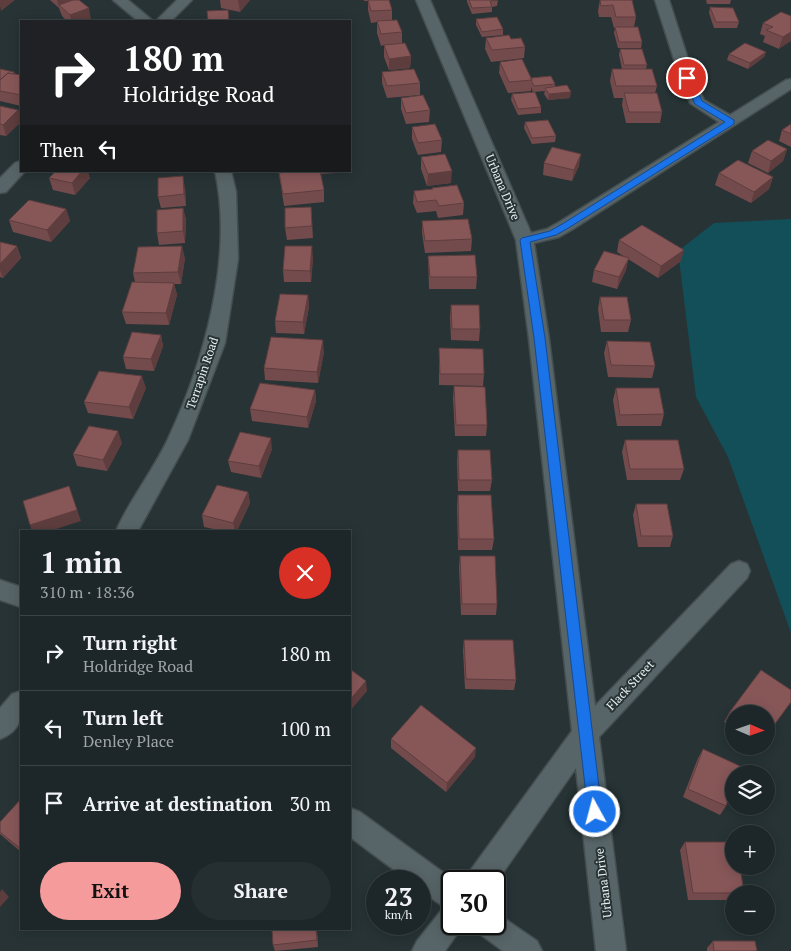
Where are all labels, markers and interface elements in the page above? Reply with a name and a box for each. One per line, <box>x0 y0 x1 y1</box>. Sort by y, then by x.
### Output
text: 180 m <box>123 35 224 81</box>
icon: right <box>40 40 105 105</box>
pin <box>666 57 708 99</box>
icon: arrive <box>673 64 701 92</box>
text: Holdridge Road <box>123 79 274 108</box>
icon: left <box>94 135 122 163</box>
text: Then <box>40 137 84 162</box>
street label: Urbana Drive <box>482 152 524 222</box>
street label: Terrapin Road <box>183 335 221 411</box>
text: 1 min <box>40 542 122 582</box>
button: close <box>279 547 331 599</box>
text: 310 m · 18:36 <box>40 581 134 603</box>
text: Turn right <box>83 630 177 655</box>
icon: right <box>40 639 68 667</box>
text: 180 m <box>280 641 331 666</box>
text: Holdridge Road <box>83 655 193 677</box>
street label: Flack Street <box>603 656 657 713</box>
text: Turn left <box>83 705 164 730</box>
north arrow <box>725 705 775 755</box>
map controls <box>725 705 775 935</box>
icon: left <box>40 714 68 742</box>
text: 100 m <box>280 716 331 741</box>
text: Denley Place <box>83 730 174 752</box>
button: layers <box>725 765 775 815</box>
position arrow <box>568 785 620 837</box>
icon: arrive <box>40 789 68 817</box>
text: Arrive at destination <box>83 791 272 816</box>
text: 30 m <box>290 791 331 816</box>
button: + <box>725 825 775 875</box>
street label: Urbana Drive <box>591 847 615 919</box>
button: Exit <box>40 862 181 920</box>
button: Share <box>191 862 331 920</box>
speed limit sign: 30 <box>441 870 506 935</box>
text: 23 <box>384 880 413 913</box>
button: − <box>725 885 775 935</box>
text: km/h <box>385 907 412 922</box>

